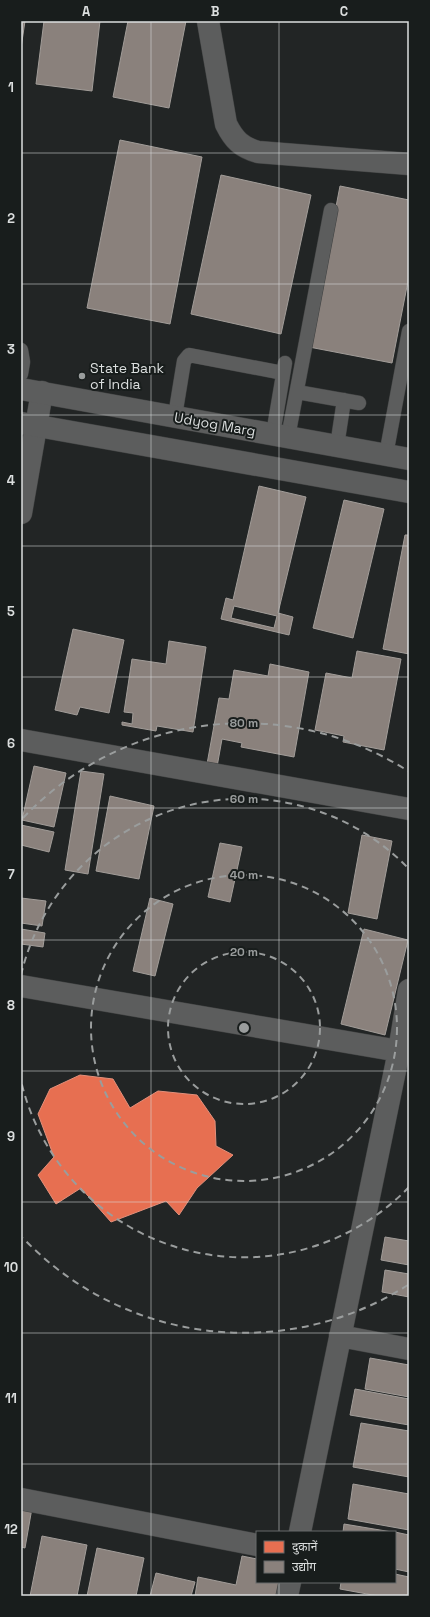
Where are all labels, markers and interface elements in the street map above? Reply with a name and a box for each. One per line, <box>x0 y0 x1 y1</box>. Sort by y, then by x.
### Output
text: A <box>82 3 91 20</box>
text: B <box>211 3 220 20</box>
text: C <box>340 3 348 20</box>
text: 1 <box>8 79 14 96</box>
text: 2 <box>7 210 15 227</box>
text: 3 <box>7 341 15 358</box>
place label: State Bank of India <box>90 359 165 393</box>
marker: State Bank of India <box>77 371 87 381</box>
street label: Udyog Marg <box>173 408 257 440</box>
text: 4 <box>7 472 15 489</box>
text: 5 <box>7 603 15 620</box>
text: 80 m <box>230 715 258 731</box>
text: 6 <box>7 735 15 752</box>
text: 60 m <box>230 791 258 807</box>
text: 7 <box>7 866 15 883</box>
text: 40 m <box>230 867 258 883</box>
text: 20 m <box>230 944 258 960</box>
text: 8 <box>7 997 15 1014</box>
centre of rings <box>237 1021 251 1035</box>
text: 9 <box>7 1128 15 1145</box>
text: 10 <box>4 1259 18 1276</box>
text: 11 <box>5 1390 17 1407</box>
text: 12 <box>4 1521 18 1538</box>
legend <box>256 1531 396 1583</box>
text: दुकानें <box>292 1539 318 1555</box>
text: उद्योग <box>292 1559 316 1575</box>

